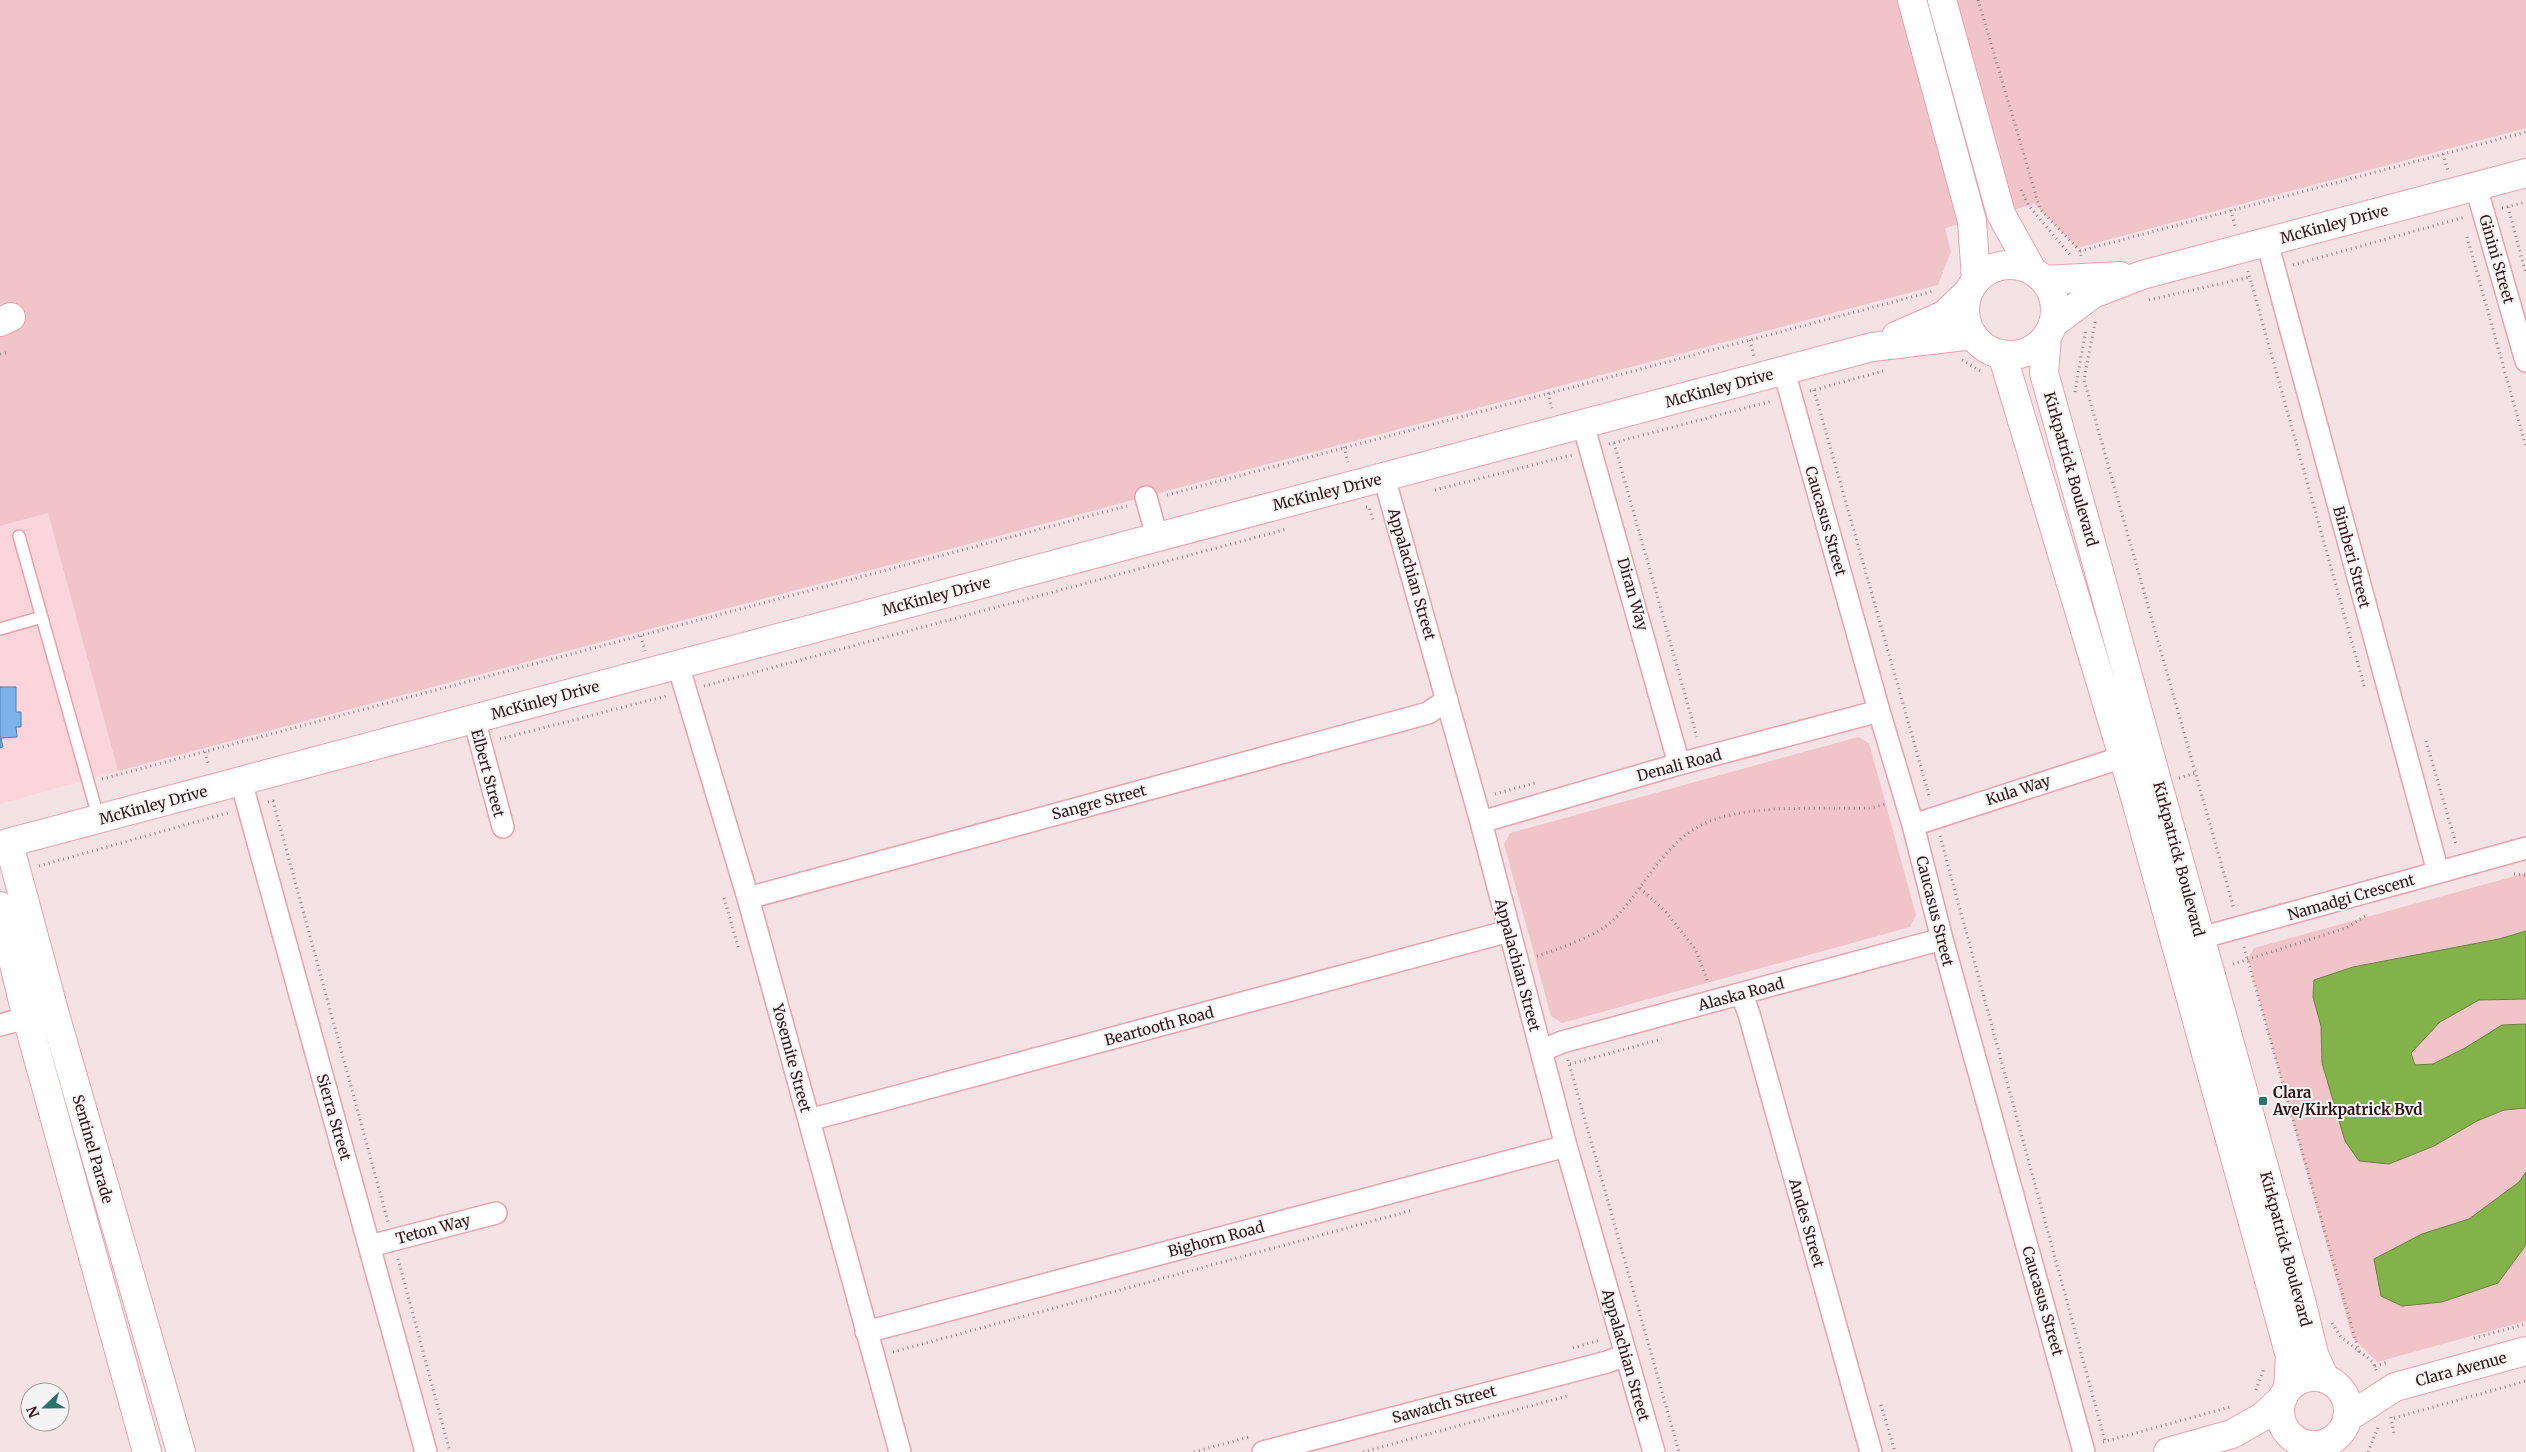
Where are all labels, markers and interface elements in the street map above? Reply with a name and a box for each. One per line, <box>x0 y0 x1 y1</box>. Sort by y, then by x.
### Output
street label: McKinley Drive <box>2278 200 2390 248</box>
street label: Ginini Street <box>2475 212 2519 306</box>
street label: McKinley Drive <box>1663 364 1775 412</box>
street label: Kirkpatrick Boulevard <box>2040 390 2102 548</box>
street label: Caucasus Street <box>1801 464 1851 578</box>
street label: McKinley Drive <box>1271 469 1383 515</box>
street label: Bimberi Street <box>2329 504 2375 610</box>
street label: Appalachian Street <box>1384 505 1440 642</box>
street label: Diran Way <box>1614 555 1653 633</box>
street label: McKinley Drive <box>880 572 992 620</box>
street label: McKinley Drive <box>489 676 601 724</box>
street label: Elbert Street <box>467 727 509 819</box>
street label: Denali Road <box>1635 745 1723 785</box>
street label: Kula Way <box>1983 771 2053 809</box>
street label: Kirkpatrick Boulevard <box>2149 779 2209 939</box>
street label: Sangre Street <box>1050 780 1148 824</box>
street label: McKinley Drive <box>97 781 209 829</box>
street label: Caucasus Street <box>1912 854 1958 968</box>
street label: Namadgi Crescent <box>2285 870 2417 924</box>
street label: Appalachian Street <box>1491 896 1545 1033</box>
street label: Alaska Road <box>1695 973 1786 1015</box>
street label: Yosemite Street <box>768 1001 816 1115</box>
street label: Beartooth Road <box>1102 1002 1216 1050</box>
street label: Sierra Street <box>313 1071 355 1163</box>
place label: Clara Ave/Kirkpatrick Bvd <box>2272 1083 2423 1119</box>
street label: Sentinel Parade <box>68 1092 118 1206</box>
marker: Clara Ave/Kirkpatrick Bvd <box>2257 1095 2269 1107</box>
street label: Kirkpatrick Boulevard <box>2256 1169 2316 1329</box>
street label: Andes Street <box>1785 1175 1829 1270</box>
street label: Teton Way <box>394 1210 473 1248</box>
street label: Bighorn Road <box>1166 1217 1266 1261</box>
street label: Caucasus Street <box>2018 1244 2068 1358</box>
street label: Appalachian Street <box>1598 1286 1654 1423</box>
street label: Clara Avenue <box>2413 1348 2509 1390</box>
street label: Sawatch Street <box>1390 1381 1498 1427</box>
north arrow <box>20 1382 70 1432</box>
text: N <box>23 1403 43 1420</box>

